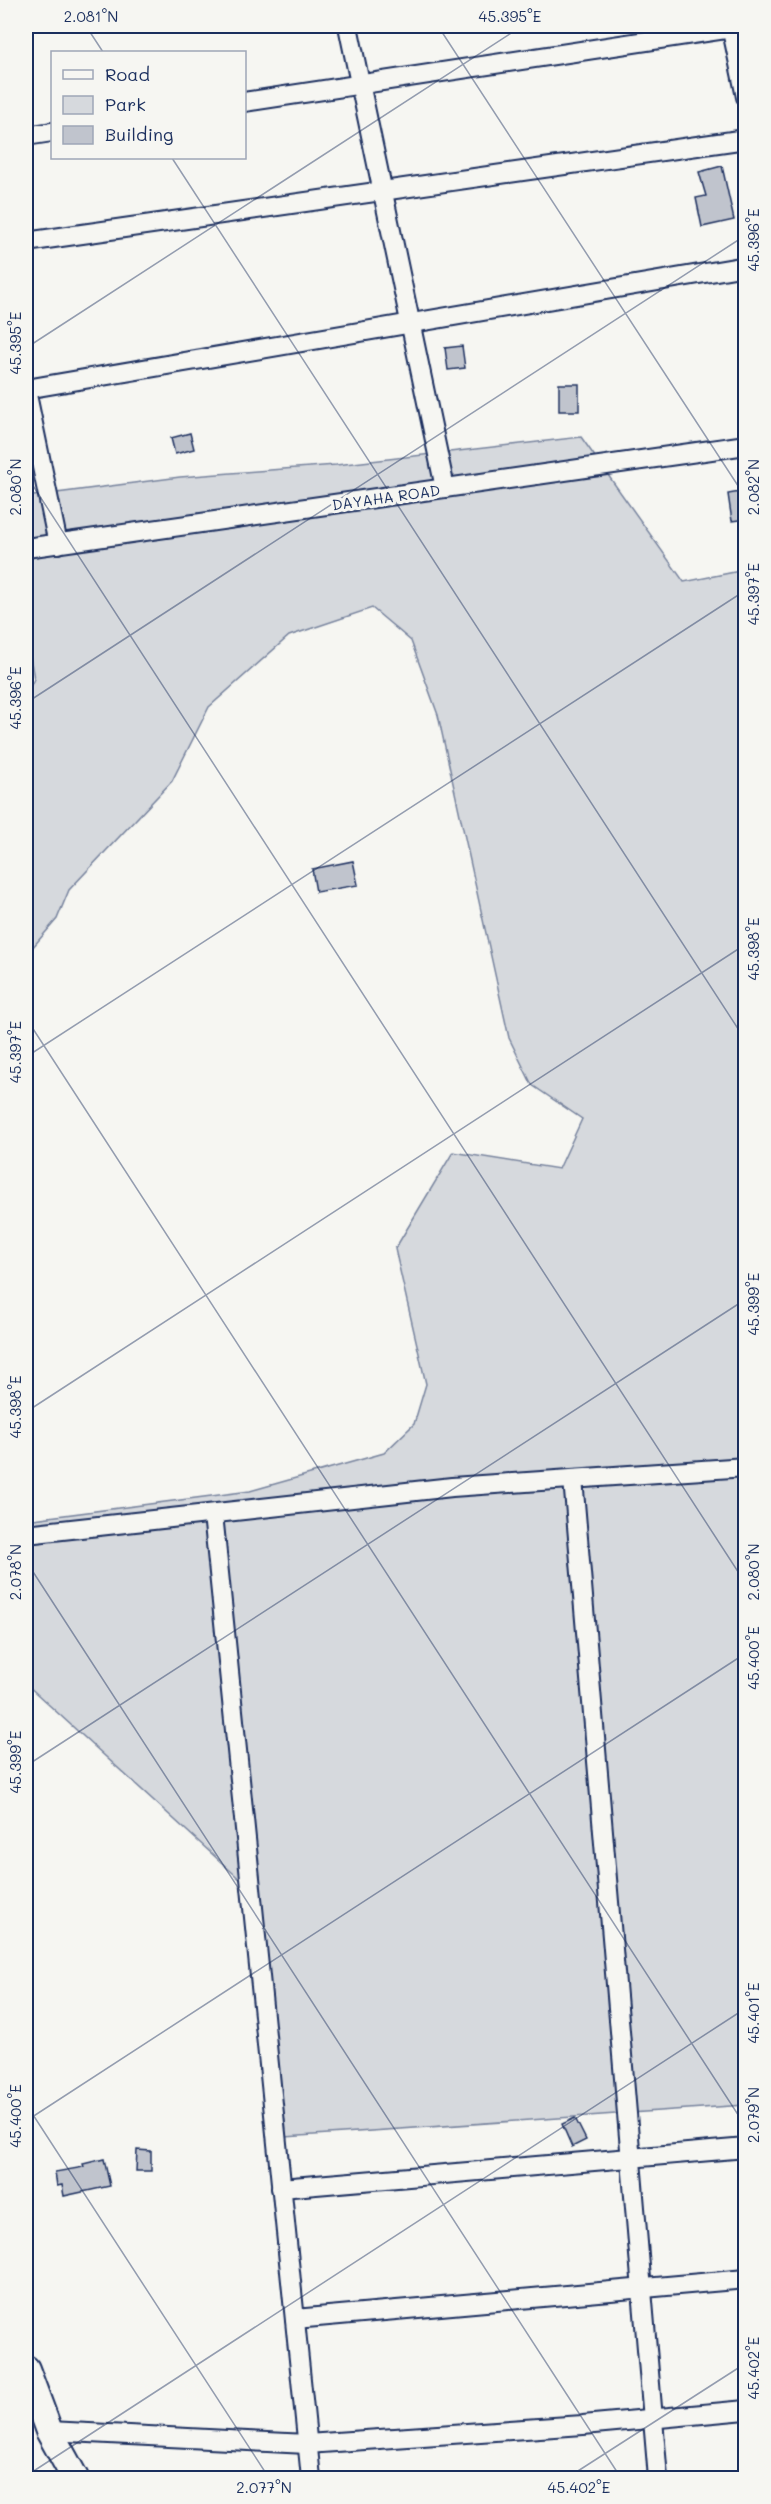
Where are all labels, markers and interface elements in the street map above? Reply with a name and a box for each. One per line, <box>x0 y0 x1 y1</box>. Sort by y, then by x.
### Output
text: 2.081°N <box>64 6 118 26</box>
text: 45.395°E <box>479 6 542 26</box>
legend <box>51 51 246 159</box>
text: Road <box>105 62 150 86</box>
text: Park <box>105 92 146 116</box>
text: Building <box>105 122 173 146</box>
text: 45.396°E <box>743 208 763 272</box>
text: 45.395°E <box>5 311 25 374</box>
text: 2.080°N <box>5 458 25 516</box>
text: 2.082°N <box>743 459 763 515</box>
street label: DAYAHA ROAD <box>331 480 441 514</box>
text: 45.397°E <box>743 562 763 625</box>
text: 45.396°E <box>5 666 25 730</box>
text: 45.398°E <box>743 917 763 981</box>
text: 45.397°E <box>5 1020 25 1083</box>
text: 45.399°E <box>743 1272 763 1335</box>
text: 45.398°E <box>5 1375 25 1439</box>
text: 2.080°N <box>743 1543 763 1601</box>
text: 2.078°N <box>5 1544 25 1600</box>
text: 45.400°E <box>743 1626 763 1690</box>
text: 45.399°E <box>5 1730 25 1793</box>
text: 45.401°E <box>743 1982 763 2044</box>
text: 45.400°E <box>5 2084 25 2148</box>
text: 2.079°N <box>743 2087 763 2143</box>
text: 45.402°E <box>743 2336 763 2399</box>
text: 2.077°N <box>236 2477 292 2497</box>
text: 45.402°E <box>548 2477 611 2497</box>

